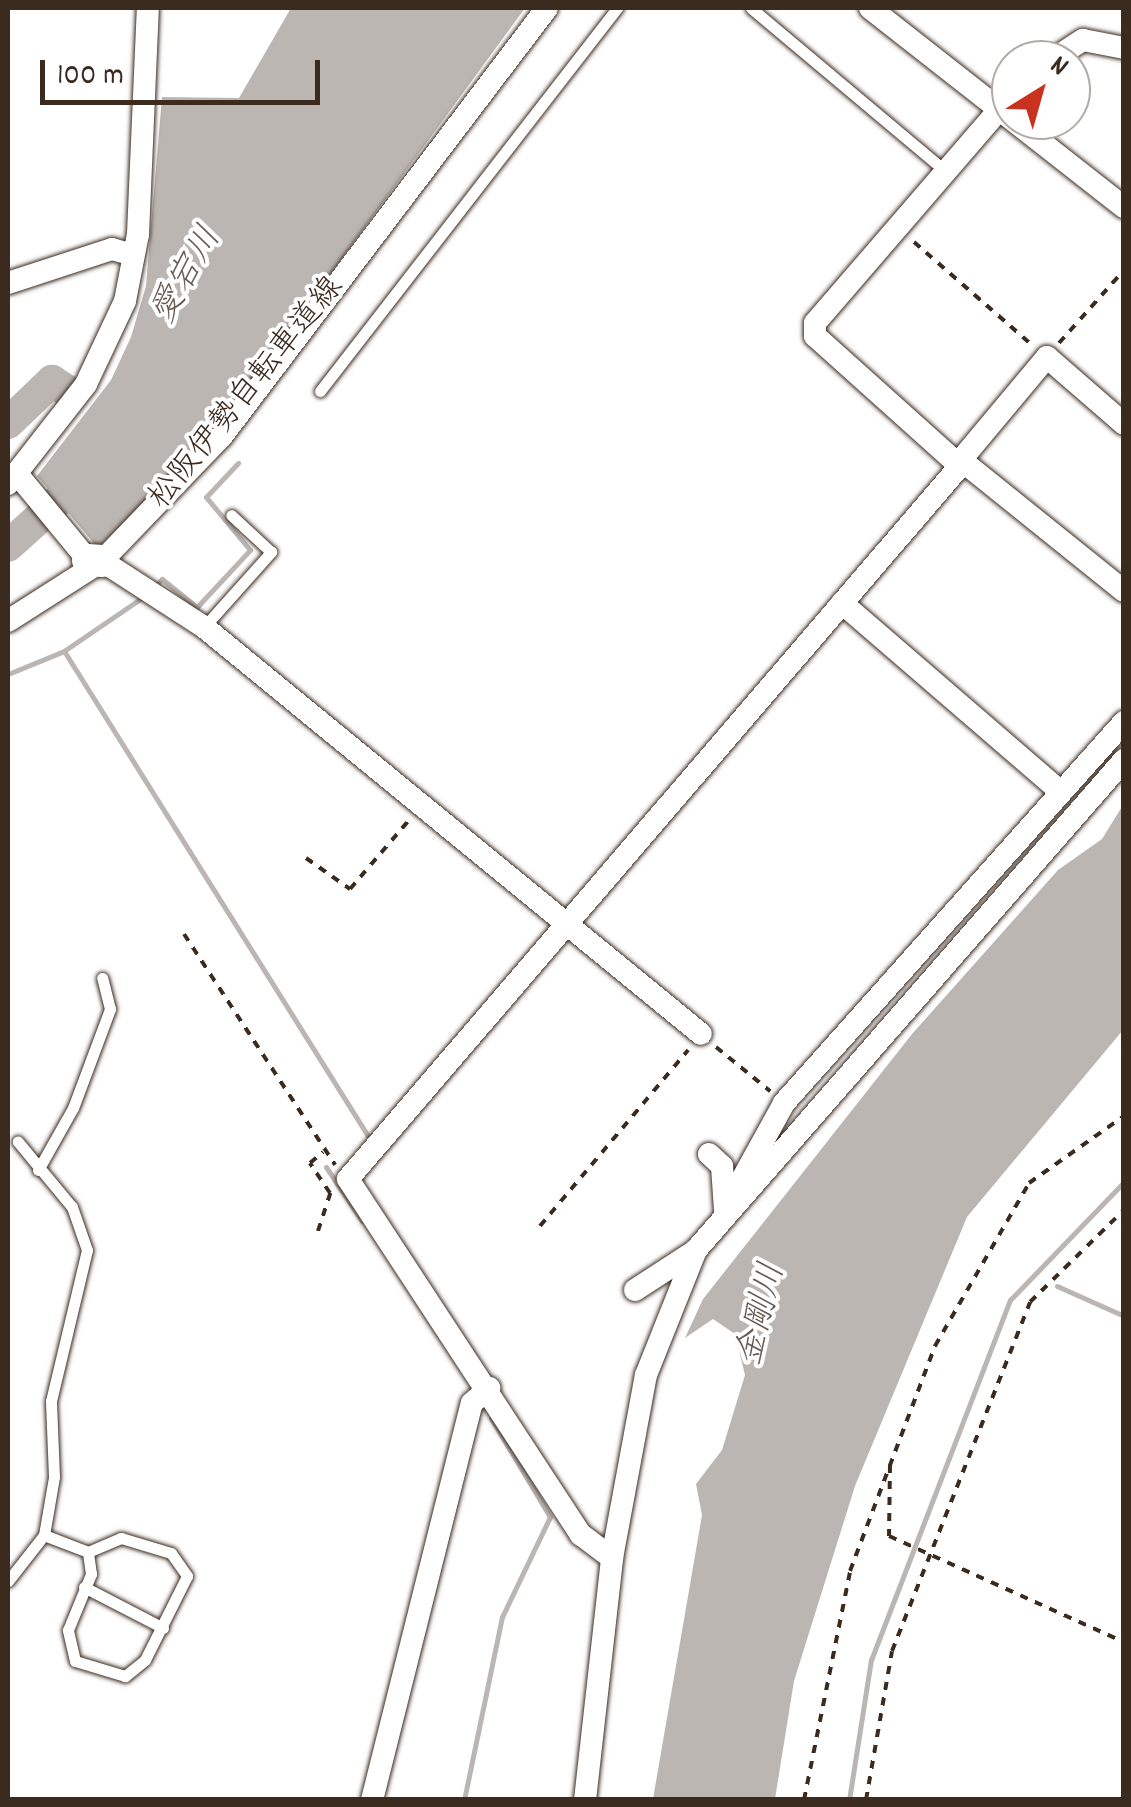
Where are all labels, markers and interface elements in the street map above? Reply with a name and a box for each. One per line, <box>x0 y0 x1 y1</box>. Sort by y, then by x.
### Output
scale bar <box>45 40 325 102</box>
north arrow <box>991 40 1091 140</box>
text: N <box>1040 47 1075 88</box>
text: 100 m <box>57 56 124 99</box>
water label: 愛宕川 <box>144 220 232 332</box>
street label: 松阪伊勢自転車道線 <box>142 270 354 518</box>
water label: 金剛川 <box>730 1259 796 1371</box>

